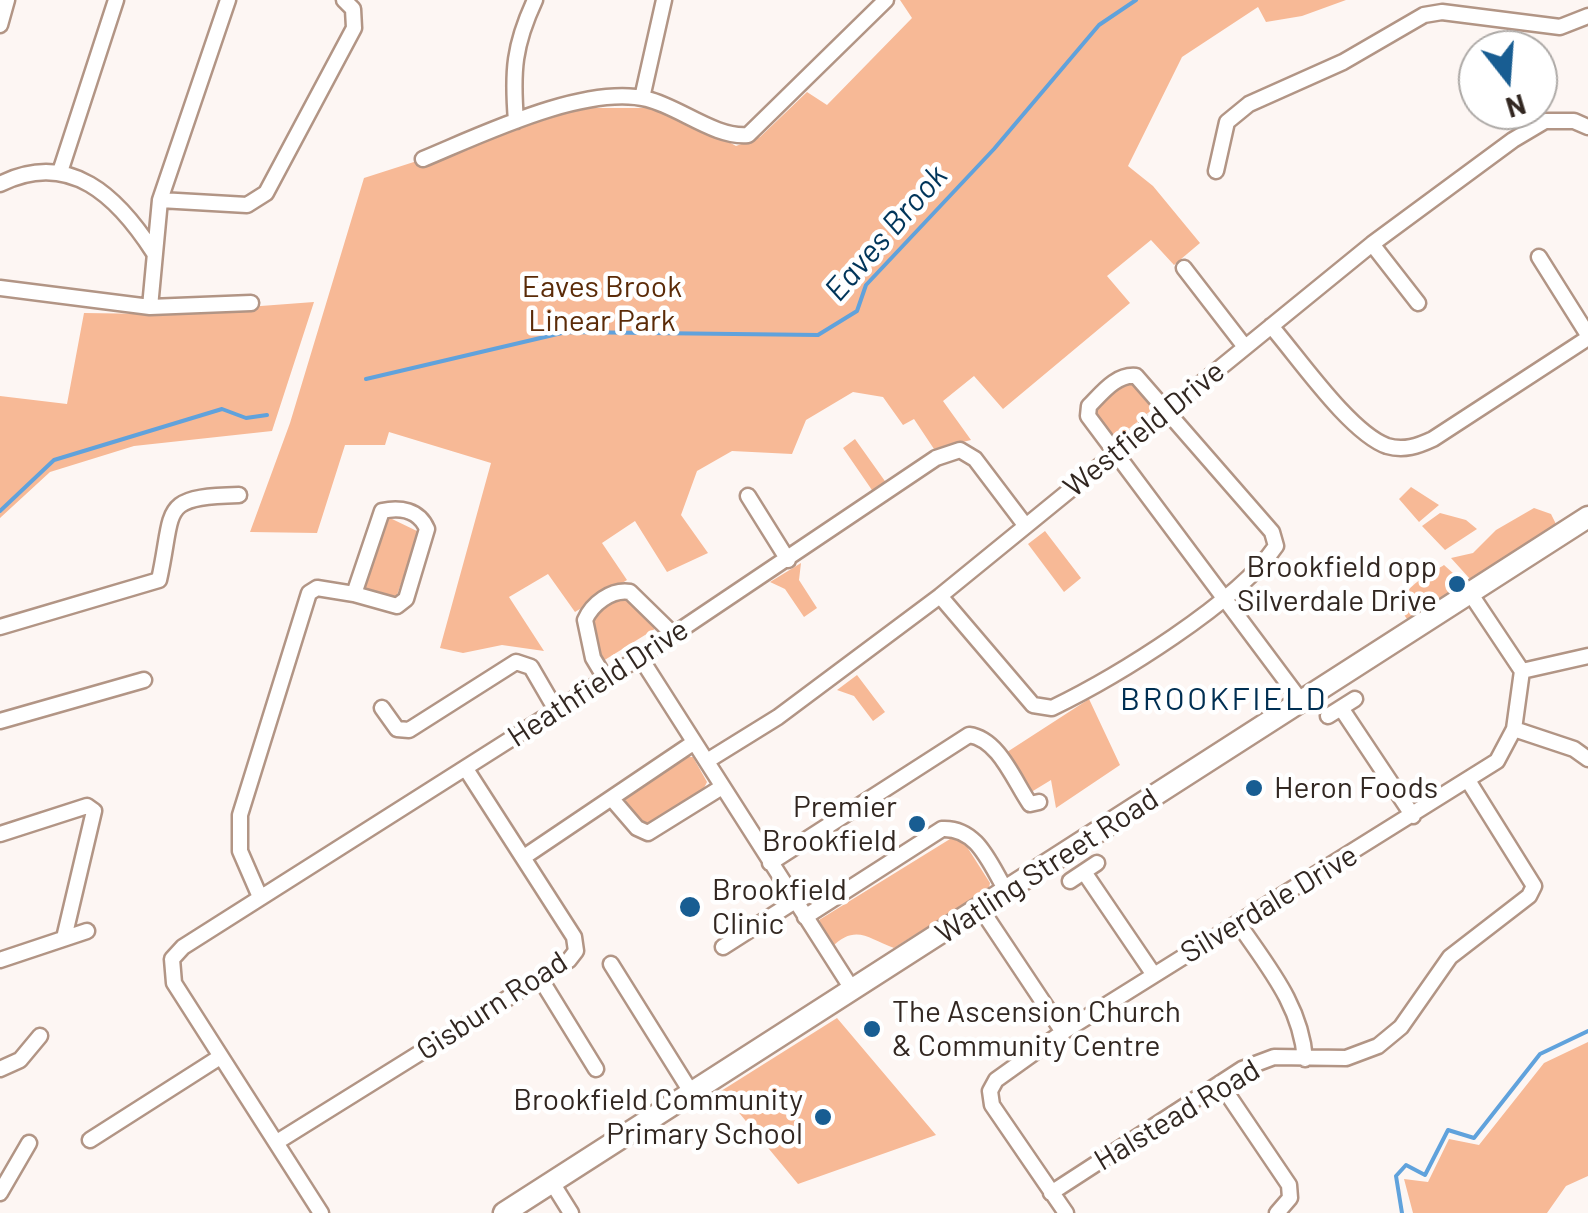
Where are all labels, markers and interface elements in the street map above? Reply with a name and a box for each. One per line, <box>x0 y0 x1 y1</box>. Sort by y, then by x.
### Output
north arrow <box>1458 30 1558 130</box>
text: N <box>1502 88 1530 126</box>
water label: Eaves Brook <box>817 157 955 309</box>
park label: Eaves Brook Linear Park <box>522 269 682 340</box>
street label: Westfield Drive <box>1056 353 1232 505</box>
place label: Brookfield opp Silverdale Drive <box>1237 549 1437 620</box>
marker: Brookfield opp Silverdale Drive <box>1446 573 1468 595</box>
street label: Heathfield Drive <box>501 611 695 755</box>
district label: BROOKFIELD <box>1120 680 1328 718</box>
place label: Heron Foods <box>1274 770 1438 806</box>
marker: Heron Foods <box>1243 777 1265 799</box>
street label: Watling Street Road <box>929 781 1165 951</box>
place label: Premier Brookfield <box>762 789 897 860</box>
marker: Premier Brookfield <box>906 813 928 835</box>
street label: Silverdale Drive <box>1174 837 1364 971</box>
place label: Brookfield Clinic <box>712 872 847 942</box>
marker: Brookfield Clinic <box>677 894 703 920</box>
street label: Gisburn Road <box>410 944 574 1068</box>
place label: The Ascension Church & Community Centre <box>892 994 1181 1064</box>
marker: The Ascension Church & Community Centre <box>861 1018 883 1040</box>
street label: Halstead Road <box>1088 1052 1266 1178</box>
place label: Brookfield Community Primary School <box>513 1082 803 1152</box>
marker: Brookfield Community Primary School <box>812 1106 834 1128</box>

